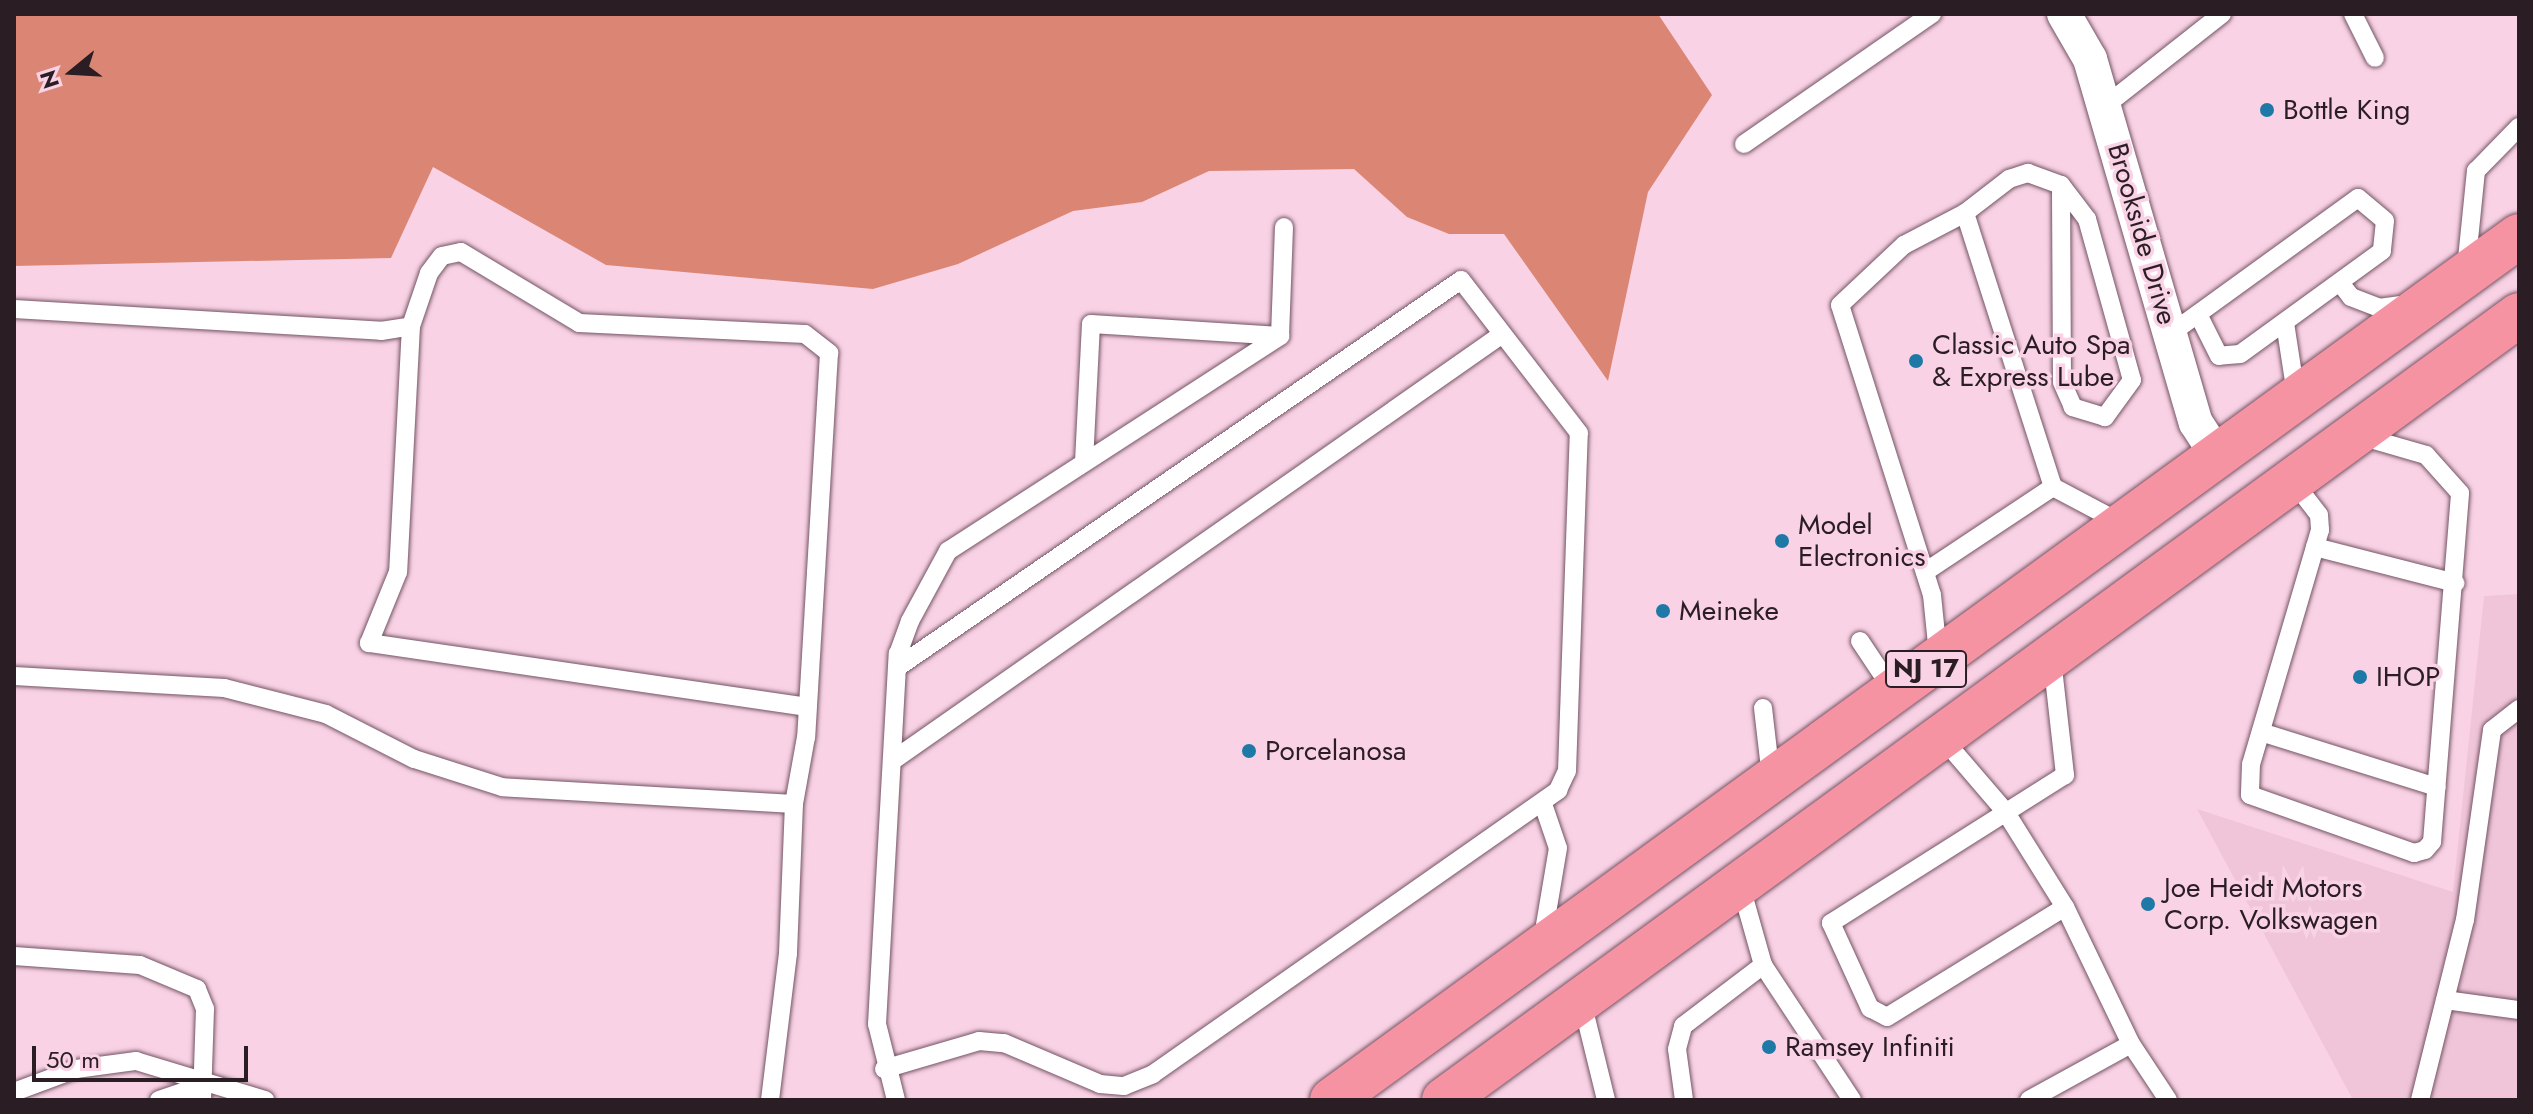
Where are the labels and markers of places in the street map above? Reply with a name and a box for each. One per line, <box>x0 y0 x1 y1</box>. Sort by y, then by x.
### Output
place label: Bottle King <box>2283 93 2410 127</box>
marker: Bottle King <box>2258 101 2276 119</box>
place label: Classic Auto Spa & Express Lube <box>1932 328 2131 394</box>
marker: Classic Auto Spa & Express Lube <box>1907 352 1925 370</box>
place label: Model Electronics <box>1798 508 1925 574</box>
marker: Model Electronics <box>1773 532 1791 550</box>
place label: Meineke <box>1679 594 1779 628</box>
marker: Meineke <box>1654 602 1672 620</box>
place label: IHOP <box>2376 660 2440 694</box>
marker: IHOP <box>2351 668 2369 686</box>
place label: Porcelanosa <box>1265 734 1406 768</box>
marker: Porcelanosa <box>1240 742 1258 760</box>
place label: Joe Heidt Motors Corp. Volkswagen <box>2164 871 2378 937</box>
marker: Joe Heidt Motors Corp. Volkswagen <box>2139 895 2157 913</box>
place label: Ramsey Infiniti <box>1785 1030 1955 1064</box>
marker: Ramsey Infiniti <box>1760 1038 1778 1056</box>

